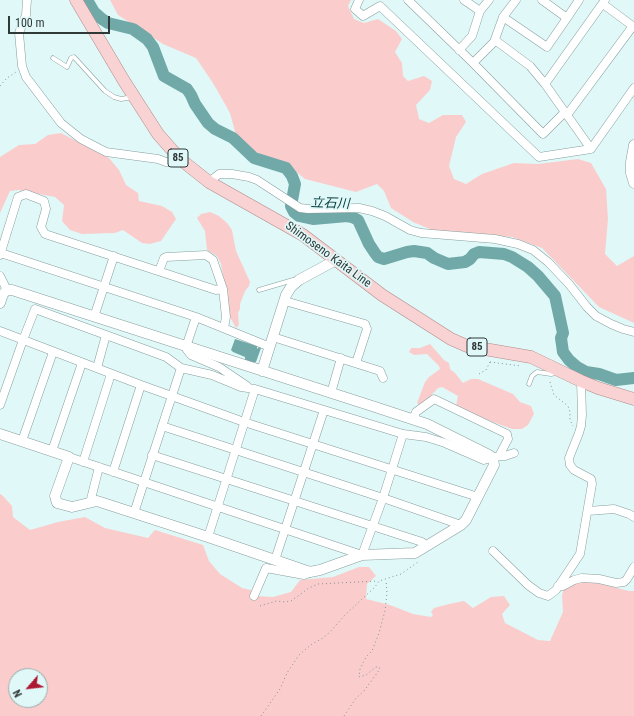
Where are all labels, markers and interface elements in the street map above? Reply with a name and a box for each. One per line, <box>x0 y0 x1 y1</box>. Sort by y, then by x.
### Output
scale bar <box>10 8 112 34</box>
text: 100 m <box>15 16 45 30</box>
road number: 85 <box>168 149 188 167</box>
water label: 立石川 <box>310 196 350 212</box>
street label: Shimoseno Kaita Line <box>282 219 374 291</box>
road number: 85 <box>467 338 487 356</box>
north arrow <box>8 668 48 708</box>
text: N <box>11 687 25 699</box>

